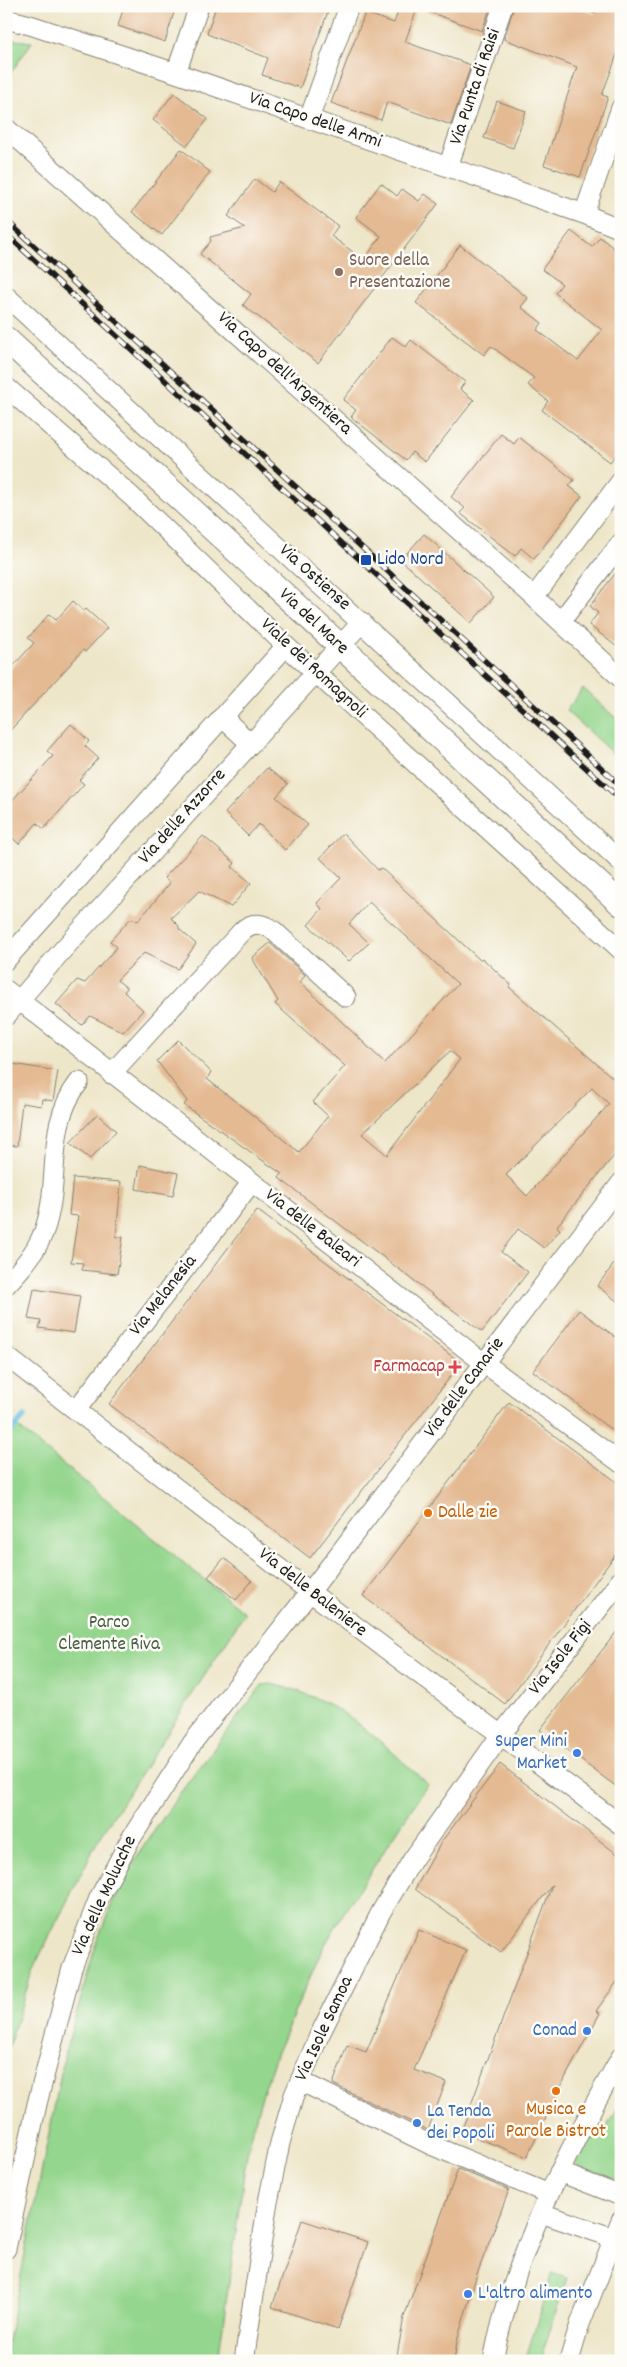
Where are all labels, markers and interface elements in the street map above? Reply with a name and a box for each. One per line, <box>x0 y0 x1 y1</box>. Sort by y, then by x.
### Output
street label: Via Punta di Raisi <box>443 25 509 149</box>
street label: Via Capo delle Armi <box>245 86 385 157</box>
place label: Suore della Presentazione <box>349 248 450 297</box>
marker: Suore della Presentazione <box>333 266 345 278</box>
street label: Via Capo dell'Argentiera <box>210 306 358 443</box>
street label: Via Ostiense <box>272 538 356 618</box>
place label: Lido Nord <box>377 547 444 574</box>
marker: Lido Nord <box>359 553 373 567</box>
street label: Via del Mare <box>272 582 354 662</box>
street label: Viale dei Romagnoli <box>254 612 373 726</box>
street label: Via delle Azzorre <box>133 763 233 871</box>
street label: Via delle Baleari <box>258 1183 366 1275</box>
street label: Via Melanesia <box>124 1249 205 1342</box>
street label: Via delle Canarie <box>418 1332 512 1444</box>
place label: Farmacap <box>373 1354 445 1381</box>
marker: Farmacap <box>449 1361 461 1373</box>
place label: Dalle zie <box>438 1500 498 1527</box>
marker: Dalle zie <box>422 1507 434 1519</box>
street label: Via delle Baleniere <box>252 1542 372 1644</box>
park label: Parco Clemente Riva <box>58 1610 161 1659</box>
street label: Via Isole Figi <box>523 1614 599 1701</box>
place label: Super Mini Market <box>495 1729 568 1778</box>
marker: Super Mini Market <box>571 1747 583 1759</box>
street label: Via delle Molucche <box>65 1832 145 1960</box>
street label: Via Isole Samoa <box>289 1971 362 2086</box>
place label: Conad <box>533 2018 577 2045</box>
marker: Conad <box>581 2025 593 2037</box>
marker: Musica e Parole Bistrot <box>550 2085 562 2097</box>
place label: Musica e Parole Bistrot <box>506 2097 606 2146</box>
place label: La Tenda dei Popoli <box>427 2099 495 2148</box>
marker: La Tenda dei Popoli <box>411 2117 423 2129</box>
place label: L'altro alimento <box>478 2281 592 2308</box>
marker: L'altro alimento <box>462 2288 474 2300</box>

